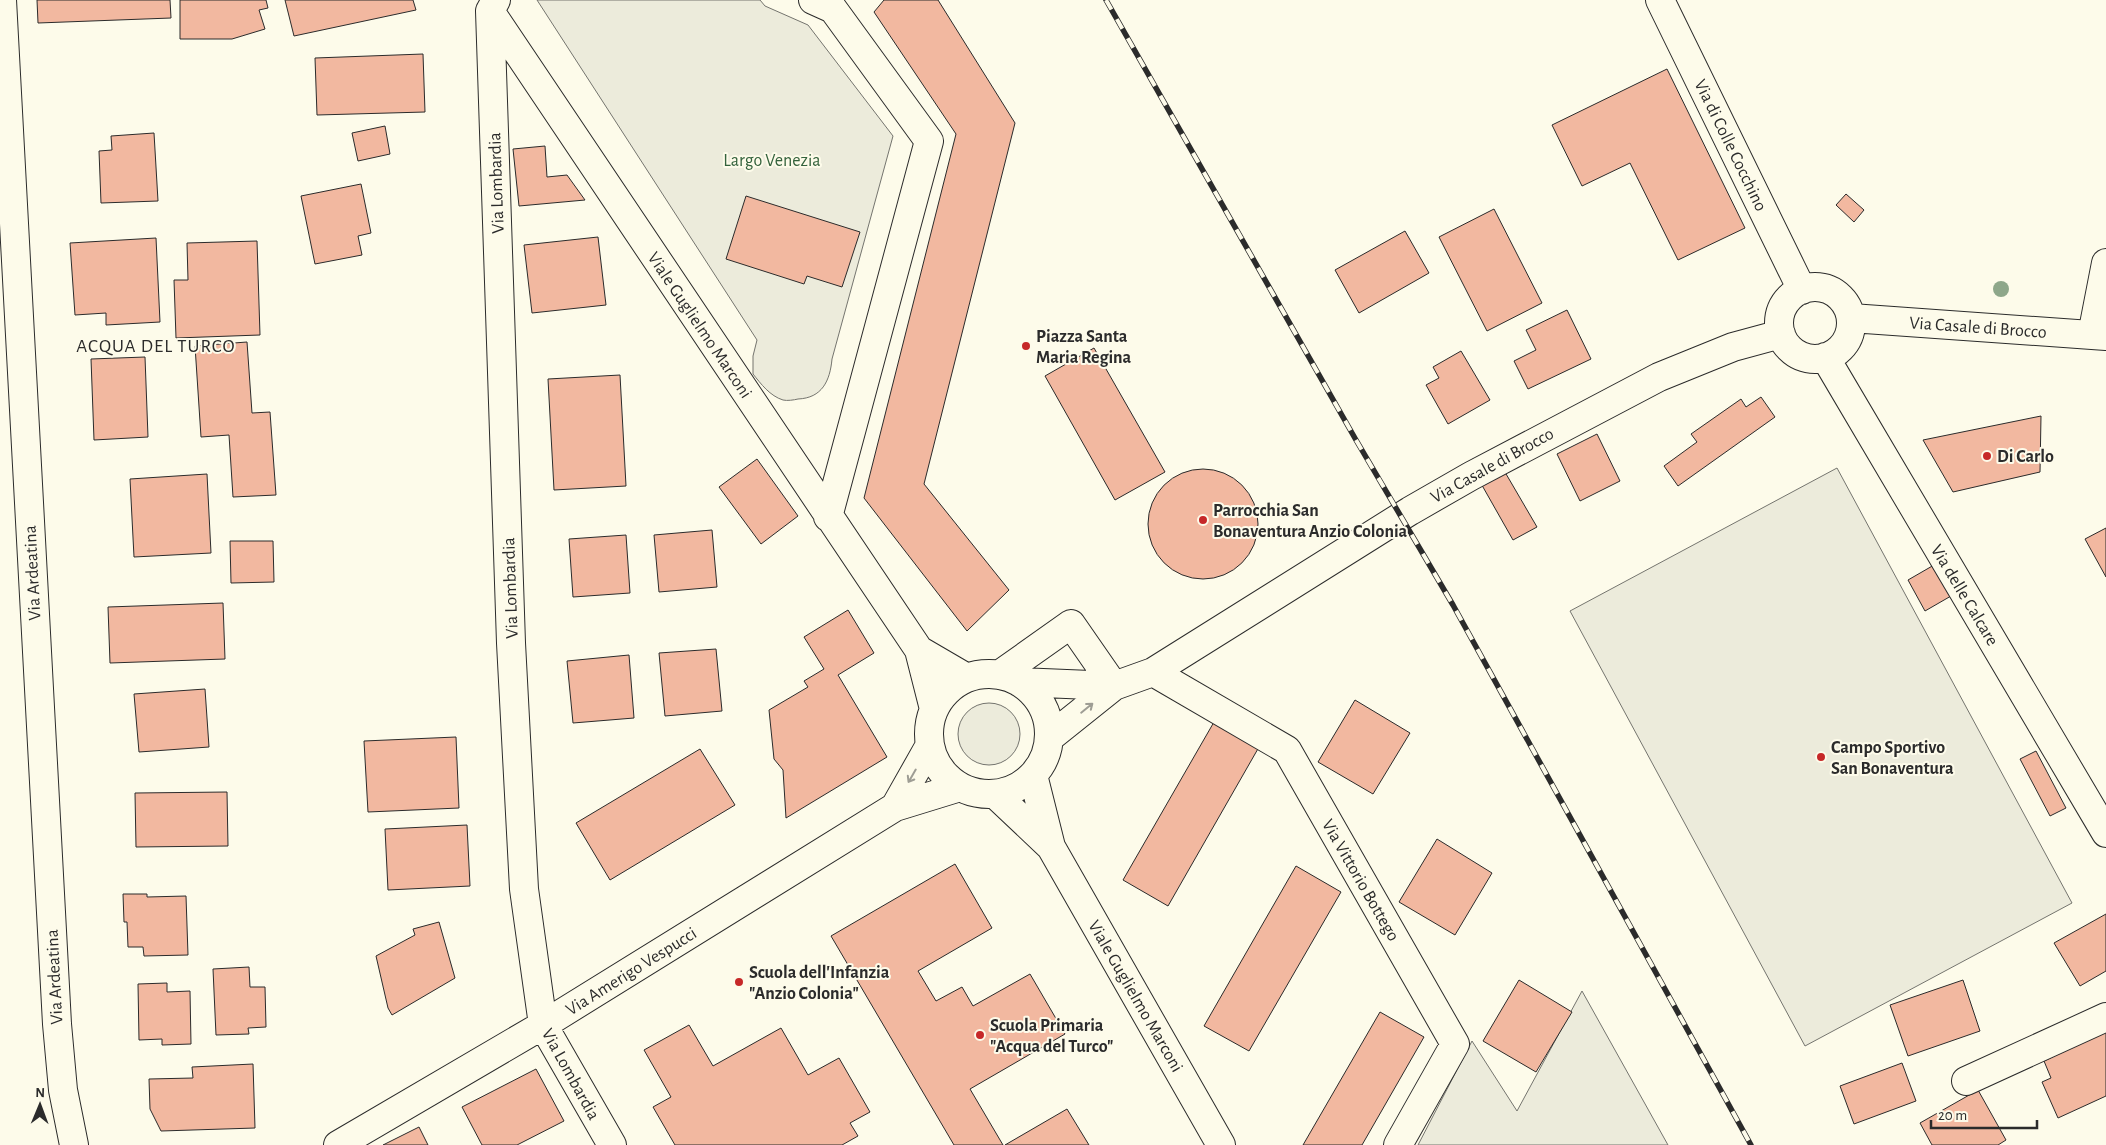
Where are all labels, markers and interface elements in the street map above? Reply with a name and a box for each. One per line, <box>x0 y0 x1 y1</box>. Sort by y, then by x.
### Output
street label: Via di Colle Cocchino <box>1690 77 1770 214</box>
street label: Via Lombardia <box>486 132 508 234</box>
park label: Largo Venezia <box>723 152 821 170</box>
street label: Viale Guglielmo Marconi <box>644 249 755 402</box>
street label: Via Casale di Brocco <box>1909 314 2047 342</box>
place label: Piazza Santa Maria Regina <box>1036 328 1132 367</box>
district label: ACQUA DEL TURCO <box>76 337 236 356</box>
marker: Piazza Santa Maria Regina <box>1020 340 1032 352</box>
street label: Via Casale di Brocco <box>1428 425 1557 507</box>
place label: Di Carlo <box>1997 448 2054 466</box>
marker: Di Carlo <box>1981 450 1993 462</box>
place label: Parrocchia San Bonaventura Anzio Colonia <box>1213 502 1408 541</box>
marker: Parrocchia San Bonaventura Anzio Colonia <box>1197 514 1209 526</box>
street label: Via Ardeatina <box>22 525 44 621</box>
street label: Via Lombardia <box>500 537 522 639</box>
street label: Via delle Calcare <box>1927 542 2001 649</box>
one-way arrow <box>1080 702 1093 713</box>
place label: Campo Sportivo San Bonaventura <box>1831 739 1954 778</box>
marker: Campo Sportivo San Bonaventura <box>1815 751 1827 763</box>
one-way arrow <box>907 768 917 782</box>
street label: Via Vittorio Bottego <box>1318 816 1402 945</box>
street label: Viale Guglielmo Marconi <box>1084 918 1186 1075</box>
street label: Via Amerigo Vespucci <box>563 924 700 1019</box>
street label: Via Ardeatina <box>44 929 66 1025</box>
place label: Scuola dell'Infanzia "Anzio Colonia" <box>749 964 890 1003</box>
marker: Scuola dell'Infanzia "Anzio Colonia" <box>733 976 745 988</box>
place label: Scuola Primaria "Acqua del Turco" <box>990 1017 1113 1056</box>
street label: Via Lombardia <box>538 1026 603 1123</box>
marker: Scuola Primaria "Acqua del Turco" <box>974 1029 986 1041</box>
north arrow <box>15 1080 65 1130</box>
text: N <box>35 1086 45 1100</box>
scale bar <box>1931 1098 2037 1130</box>
text: 20 m <box>1938 1108 1967 1123</box>

